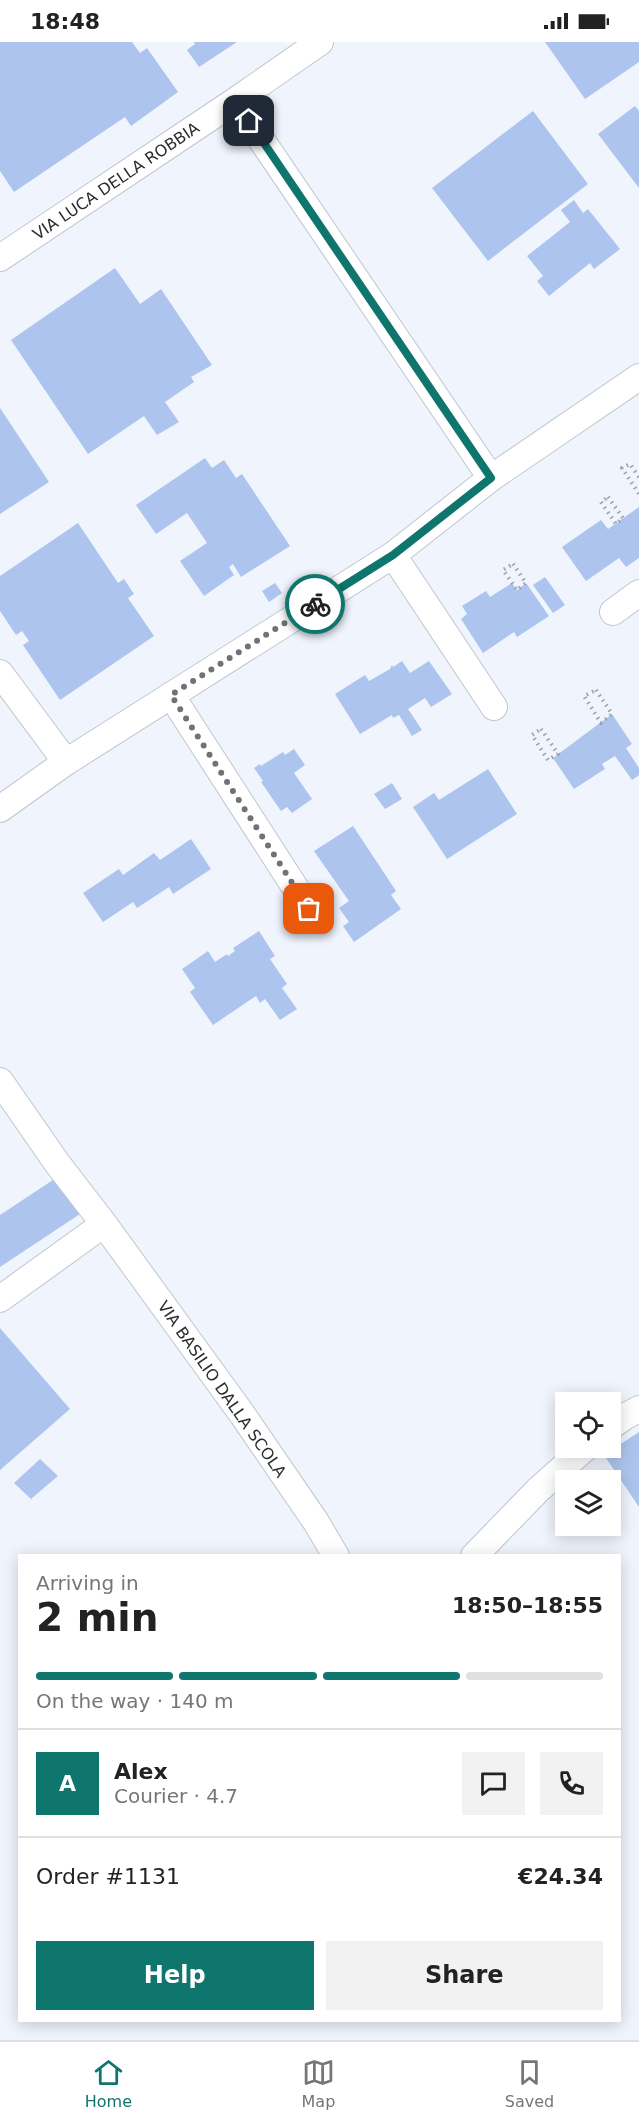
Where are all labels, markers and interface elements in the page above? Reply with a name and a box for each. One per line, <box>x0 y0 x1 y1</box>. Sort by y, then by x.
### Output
text: 18:48 <box>30 9 100 34</box>
pin <box>223 95 274 146</box>
icon: home <box>232 104 265 137</box>
street label: VIA LUCA DELLA ROBBIA <box>29 118 203 244</box>
courier <box>285 574 345 634</box>
icon: bike <box>299 588 332 621</box>
pin <box>283 883 334 934</box>
icon: bag <box>292 892 325 925</box>
street label: VIA BASILIO DALLA SCOLA <box>154 1297 290 1481</box>
map controls <box>555 1392 621 1536</box>
button: locate <box>555 1392 621 1458</box>
button: layers <box>555 1470 621 1536</box>
text: Arriving in <box>36 1571 139 1595</box>
text: 18:50–18:55 <box>452 1593 603 1618</box>
text: 2 min <box>36 1595 158 1640</box>
text: On the way · 140 m <box>36 1689 234 1713</box>
button: chat <box>462 1752 525 1815</box>
button: phone <box>540 1752 603 1815</box>
text: Alex <box>114 1759 168 1784</box>
text: A <box>59 1771 76 1796</box>
text: Courier · 4.7 <box>114 1784 238 1808</box>
text: Order #1131 <box>36 1864 180 1889</box>
text: €24.34 <box>518 1864 603 1889</box>
button: Help <box>36 1941 314 2010</box>
button: Share <box>326 1941 603 2010</box>
tab: Home <box>85 2056 132 2111</box>
tab: Map <box>302 2056 335 2111</box>
tab: Saved <box>505 2056 554 2111</box>

